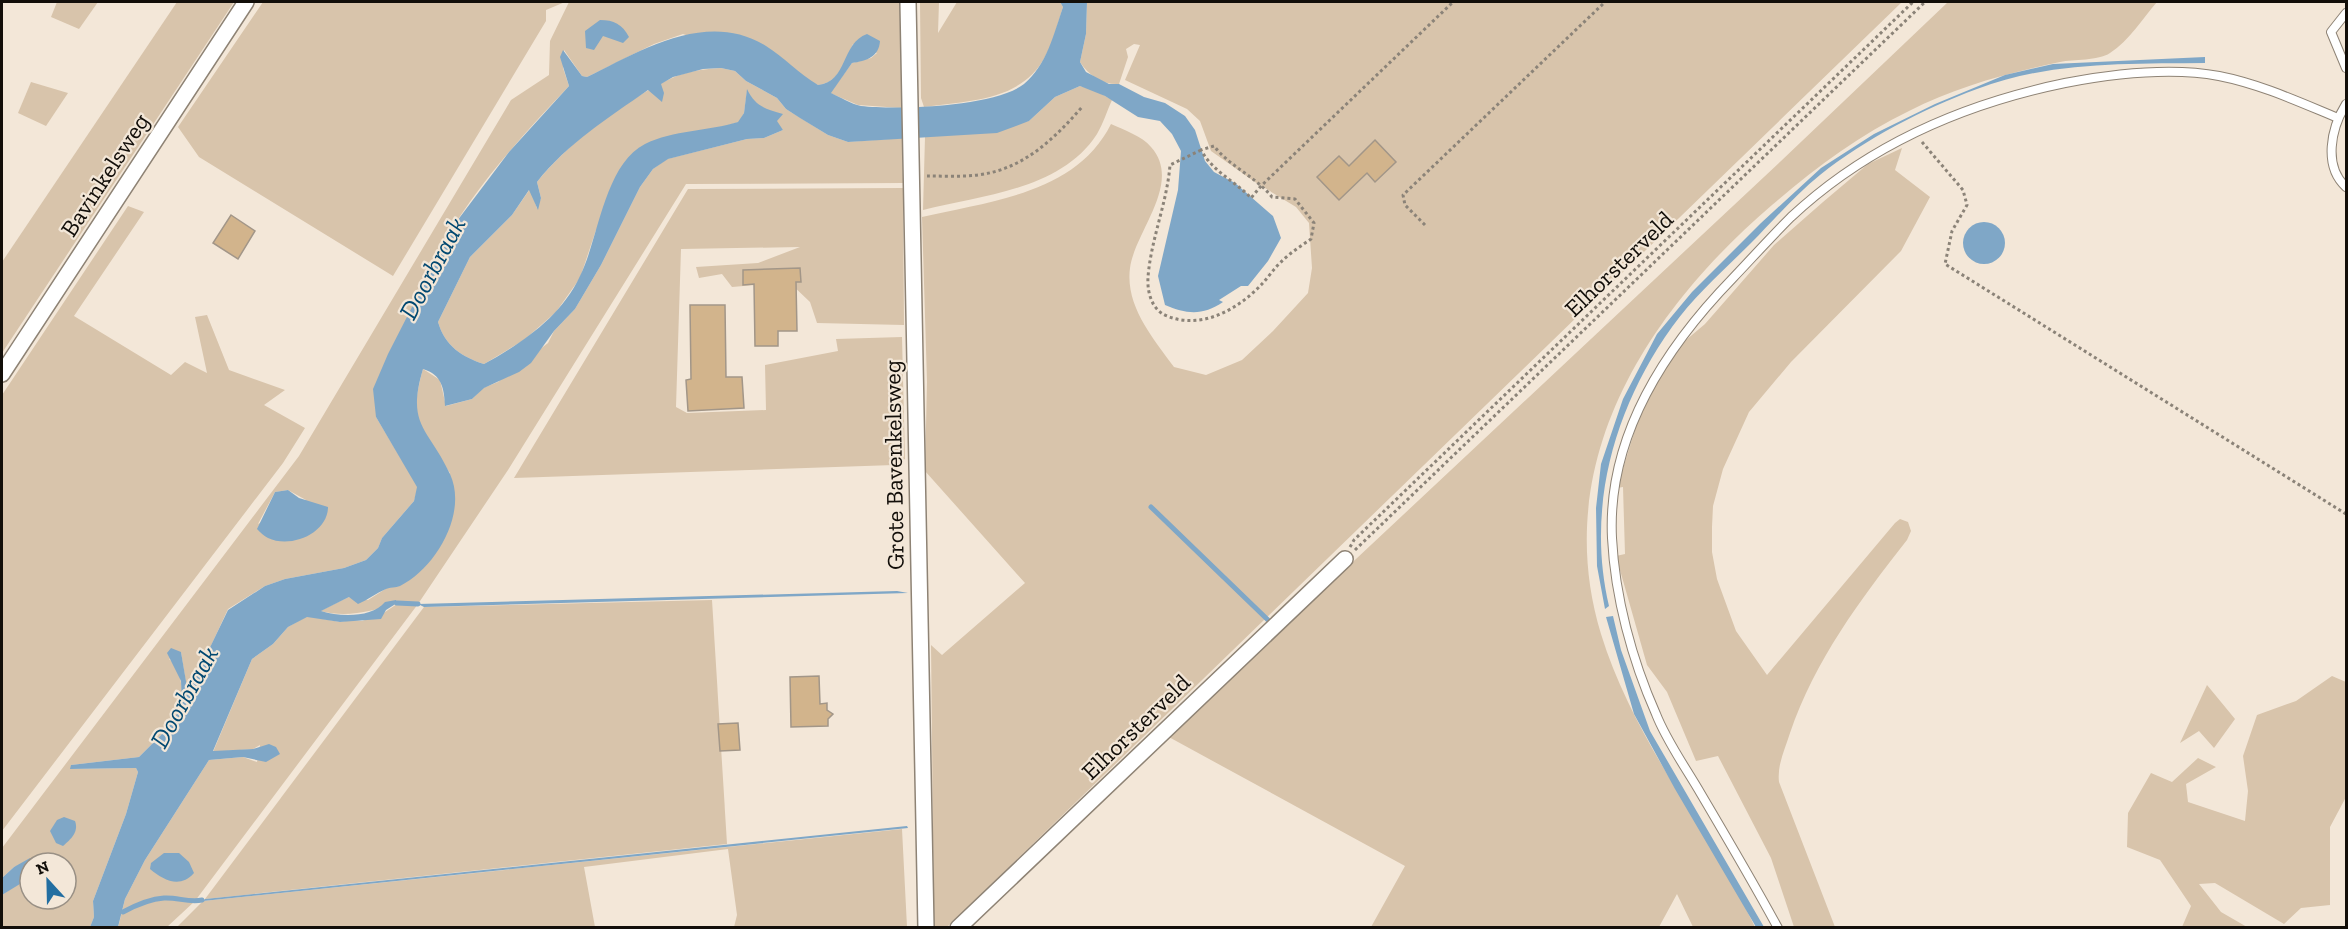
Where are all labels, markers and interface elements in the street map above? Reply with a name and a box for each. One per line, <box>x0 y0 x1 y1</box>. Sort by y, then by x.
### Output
street label: Bavinkelsweg <box>54 108 155 242</box>
street label: Elhorsterveld <box>1558 205 1679 323</box>
water label: Doorbraak <box>392 211 472 325</box>
street label: Grote Bavenkelsweg <box>877 360 910 570</box>
water label: Doorbraak <box>143 640 225 754</box>
street label: Elhorsterveld <box>1075 668 1196 786</box>
north arrow <box>18 851 78 911</box>
text: N <box>33 856 52 879</box>

